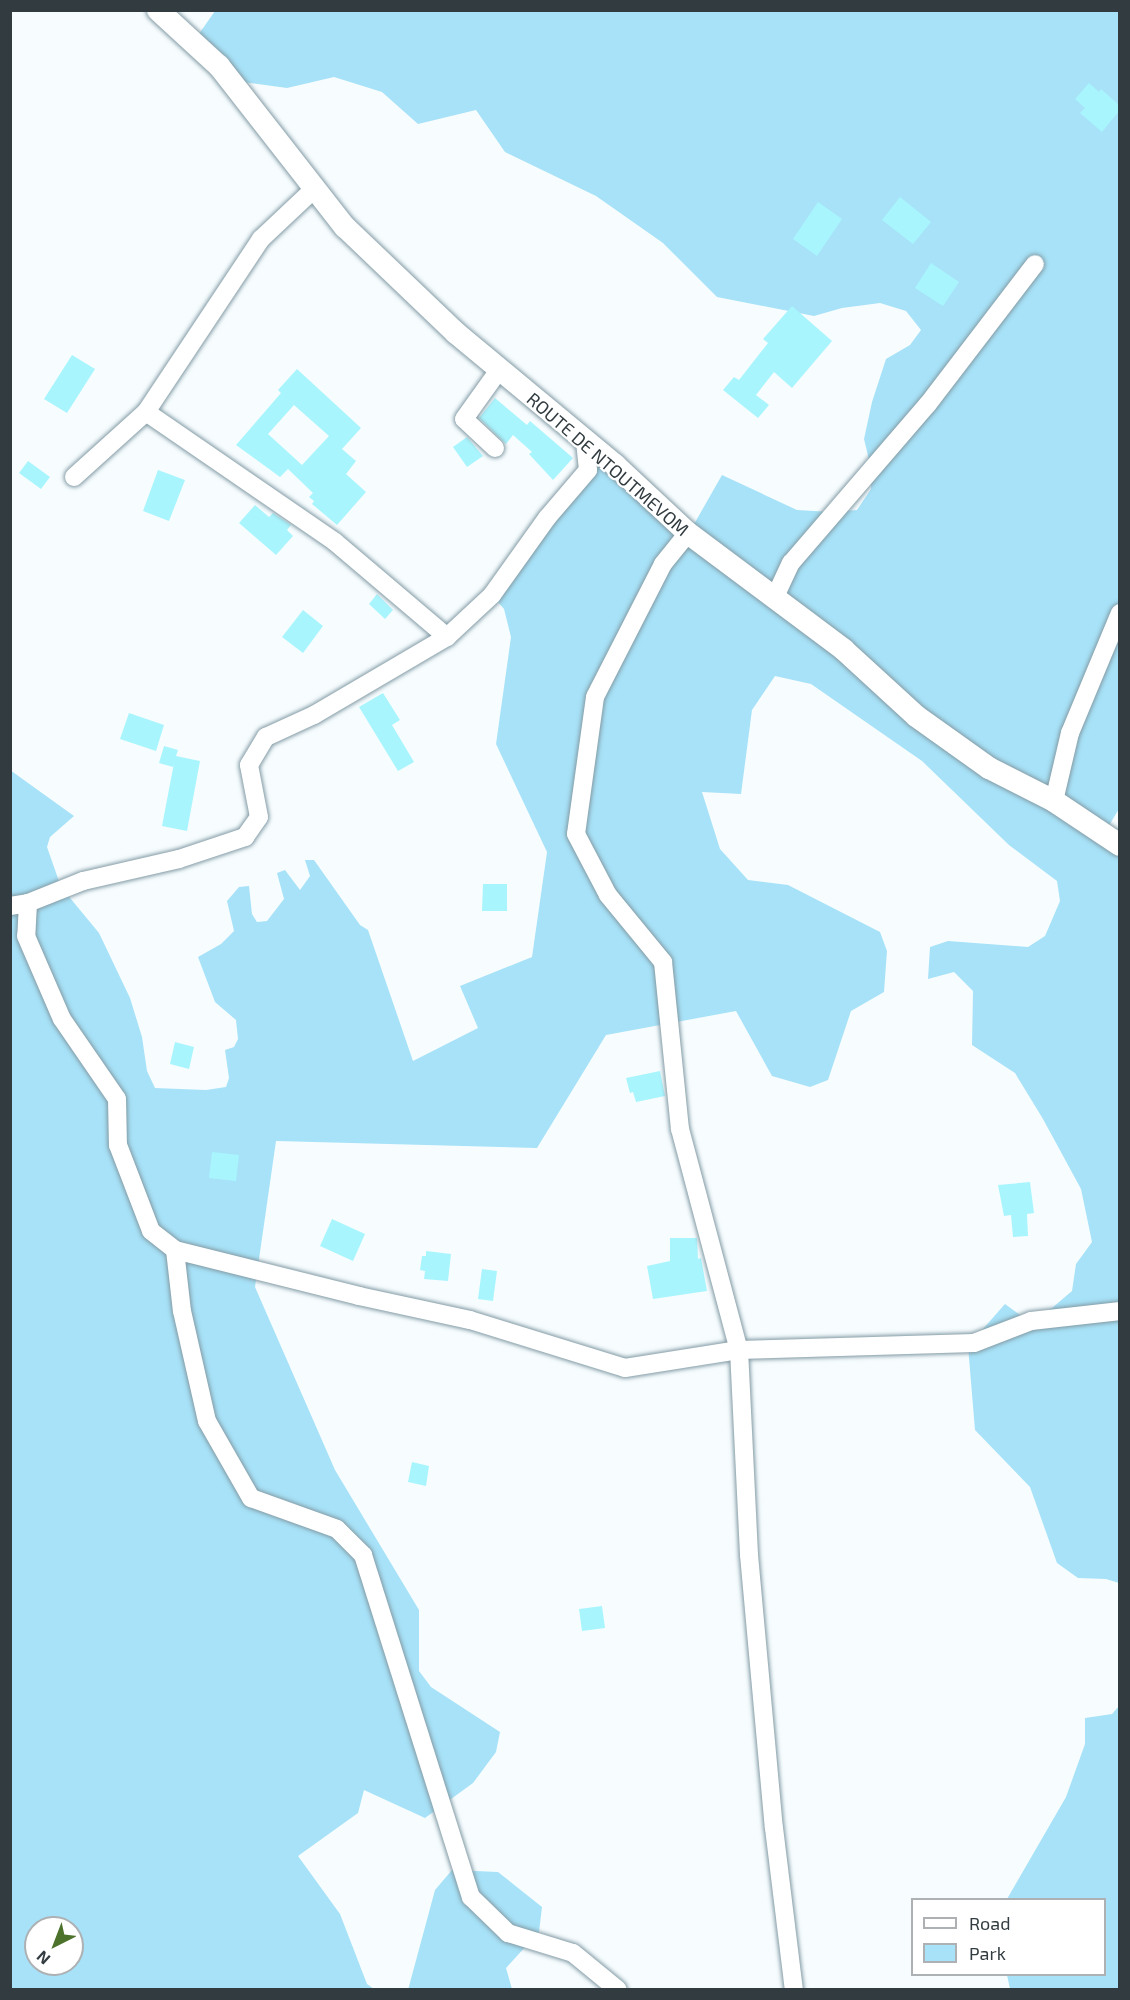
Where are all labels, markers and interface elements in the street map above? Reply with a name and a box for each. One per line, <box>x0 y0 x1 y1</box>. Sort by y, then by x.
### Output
street label: ROUTE DE NTOUTMEVOM <box>523 388 693 540</box>
legend <box>911 1898 1106 1976</box>
text: Road <box>969 1912 1010 1934</box>
north arrow <box>24 1916 84 1976</box>
text: Park <box>969 1942 1006 1964</box>
text: N <box>32 1947 54 1969</box>

